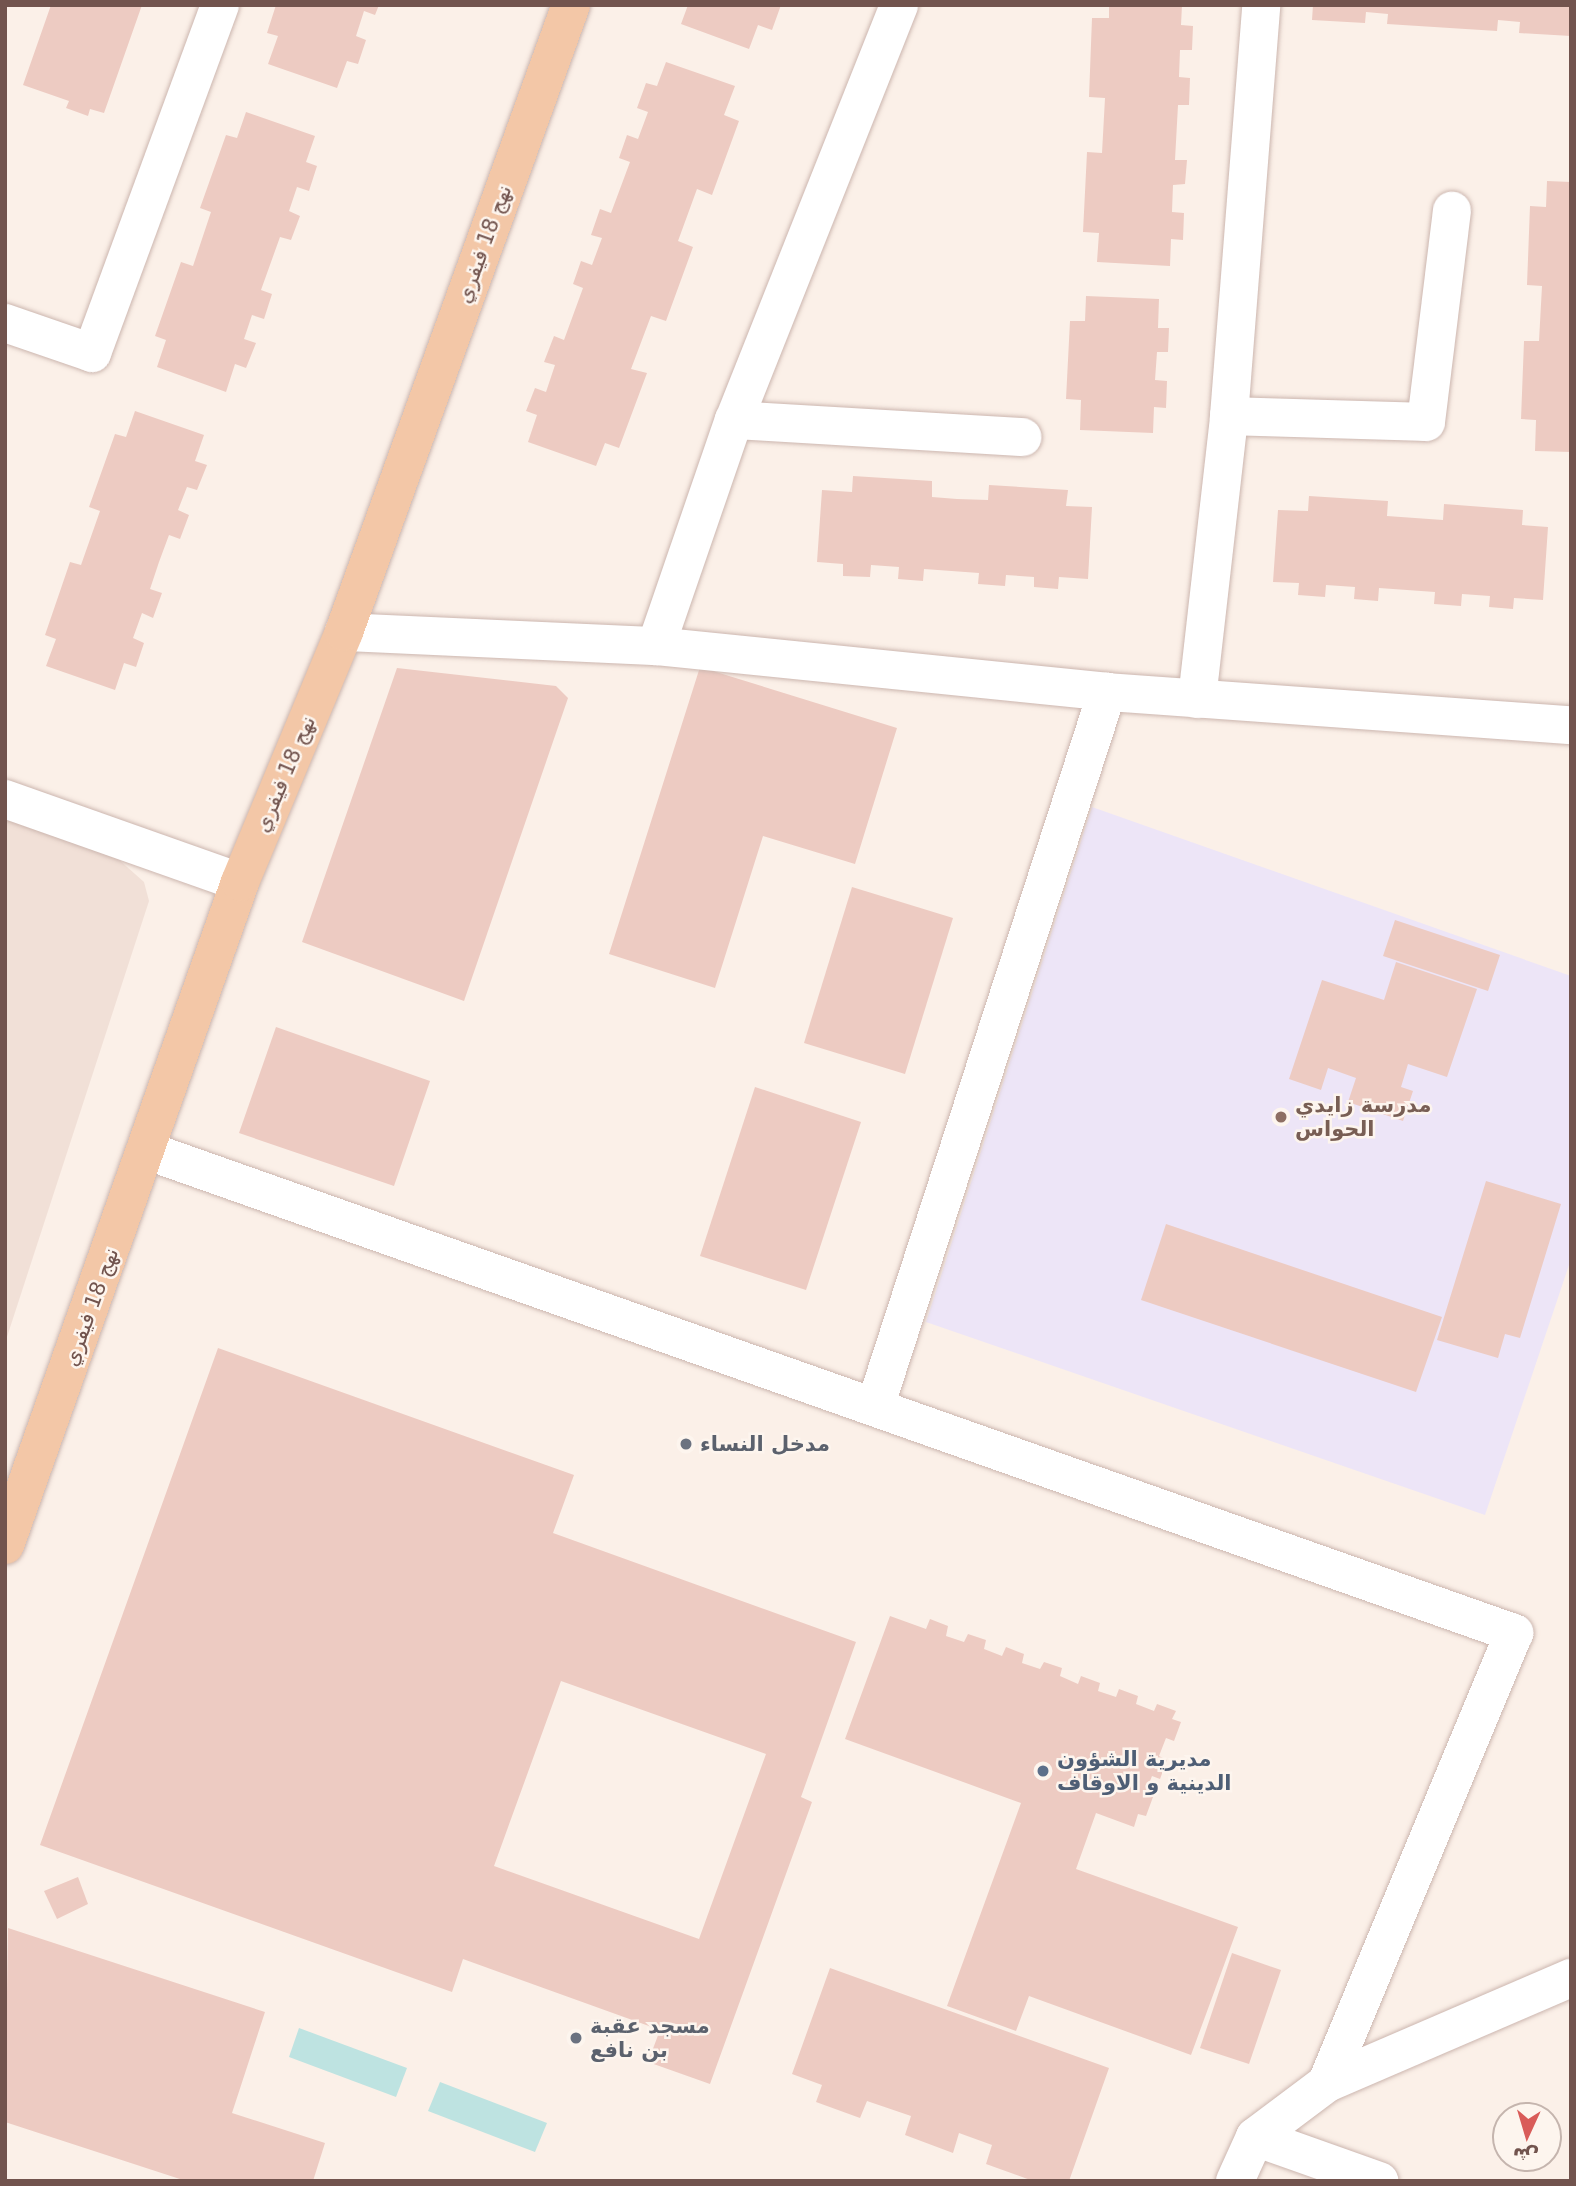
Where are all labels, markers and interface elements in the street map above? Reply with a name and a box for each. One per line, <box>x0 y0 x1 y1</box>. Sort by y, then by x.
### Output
street label: نهج 18 فيفري <box>451 181 517 307</box>
street label: نهج 18 فيفري <box>249 712 321 836</box>
place label: مدرسة زايدي الحواس <box>1295 1092 1431 1142</box>
marker: مدرسة زايدي الحواس <box>1273 1109 1289 1125</box>
street label: نهج 18 فيفري <box>58 1244 124 1370</box>
place label: مدخل النساء <box>700 1431 830 1457</box>
marker: مدخل النساء <box>678 1436 694 1452</box>
place label: مديرية الشؤون الدينية و الاوقاف <box>1057 1746 1232 1796</box>
marker: مديرية الشؤون الدينية و الاوقاف <box>1035 1763 1051 1779</box>
place label: مسجد عقبة بن نافع <box>590 2013 710 2063</box>
marker: مسجد عقبة بن نافع <box>568 2030 584 2046</box>
north arrow <box>1492 2102 1562 2172</box>
text: ش <box>1512 2144 1540 2168</box>

